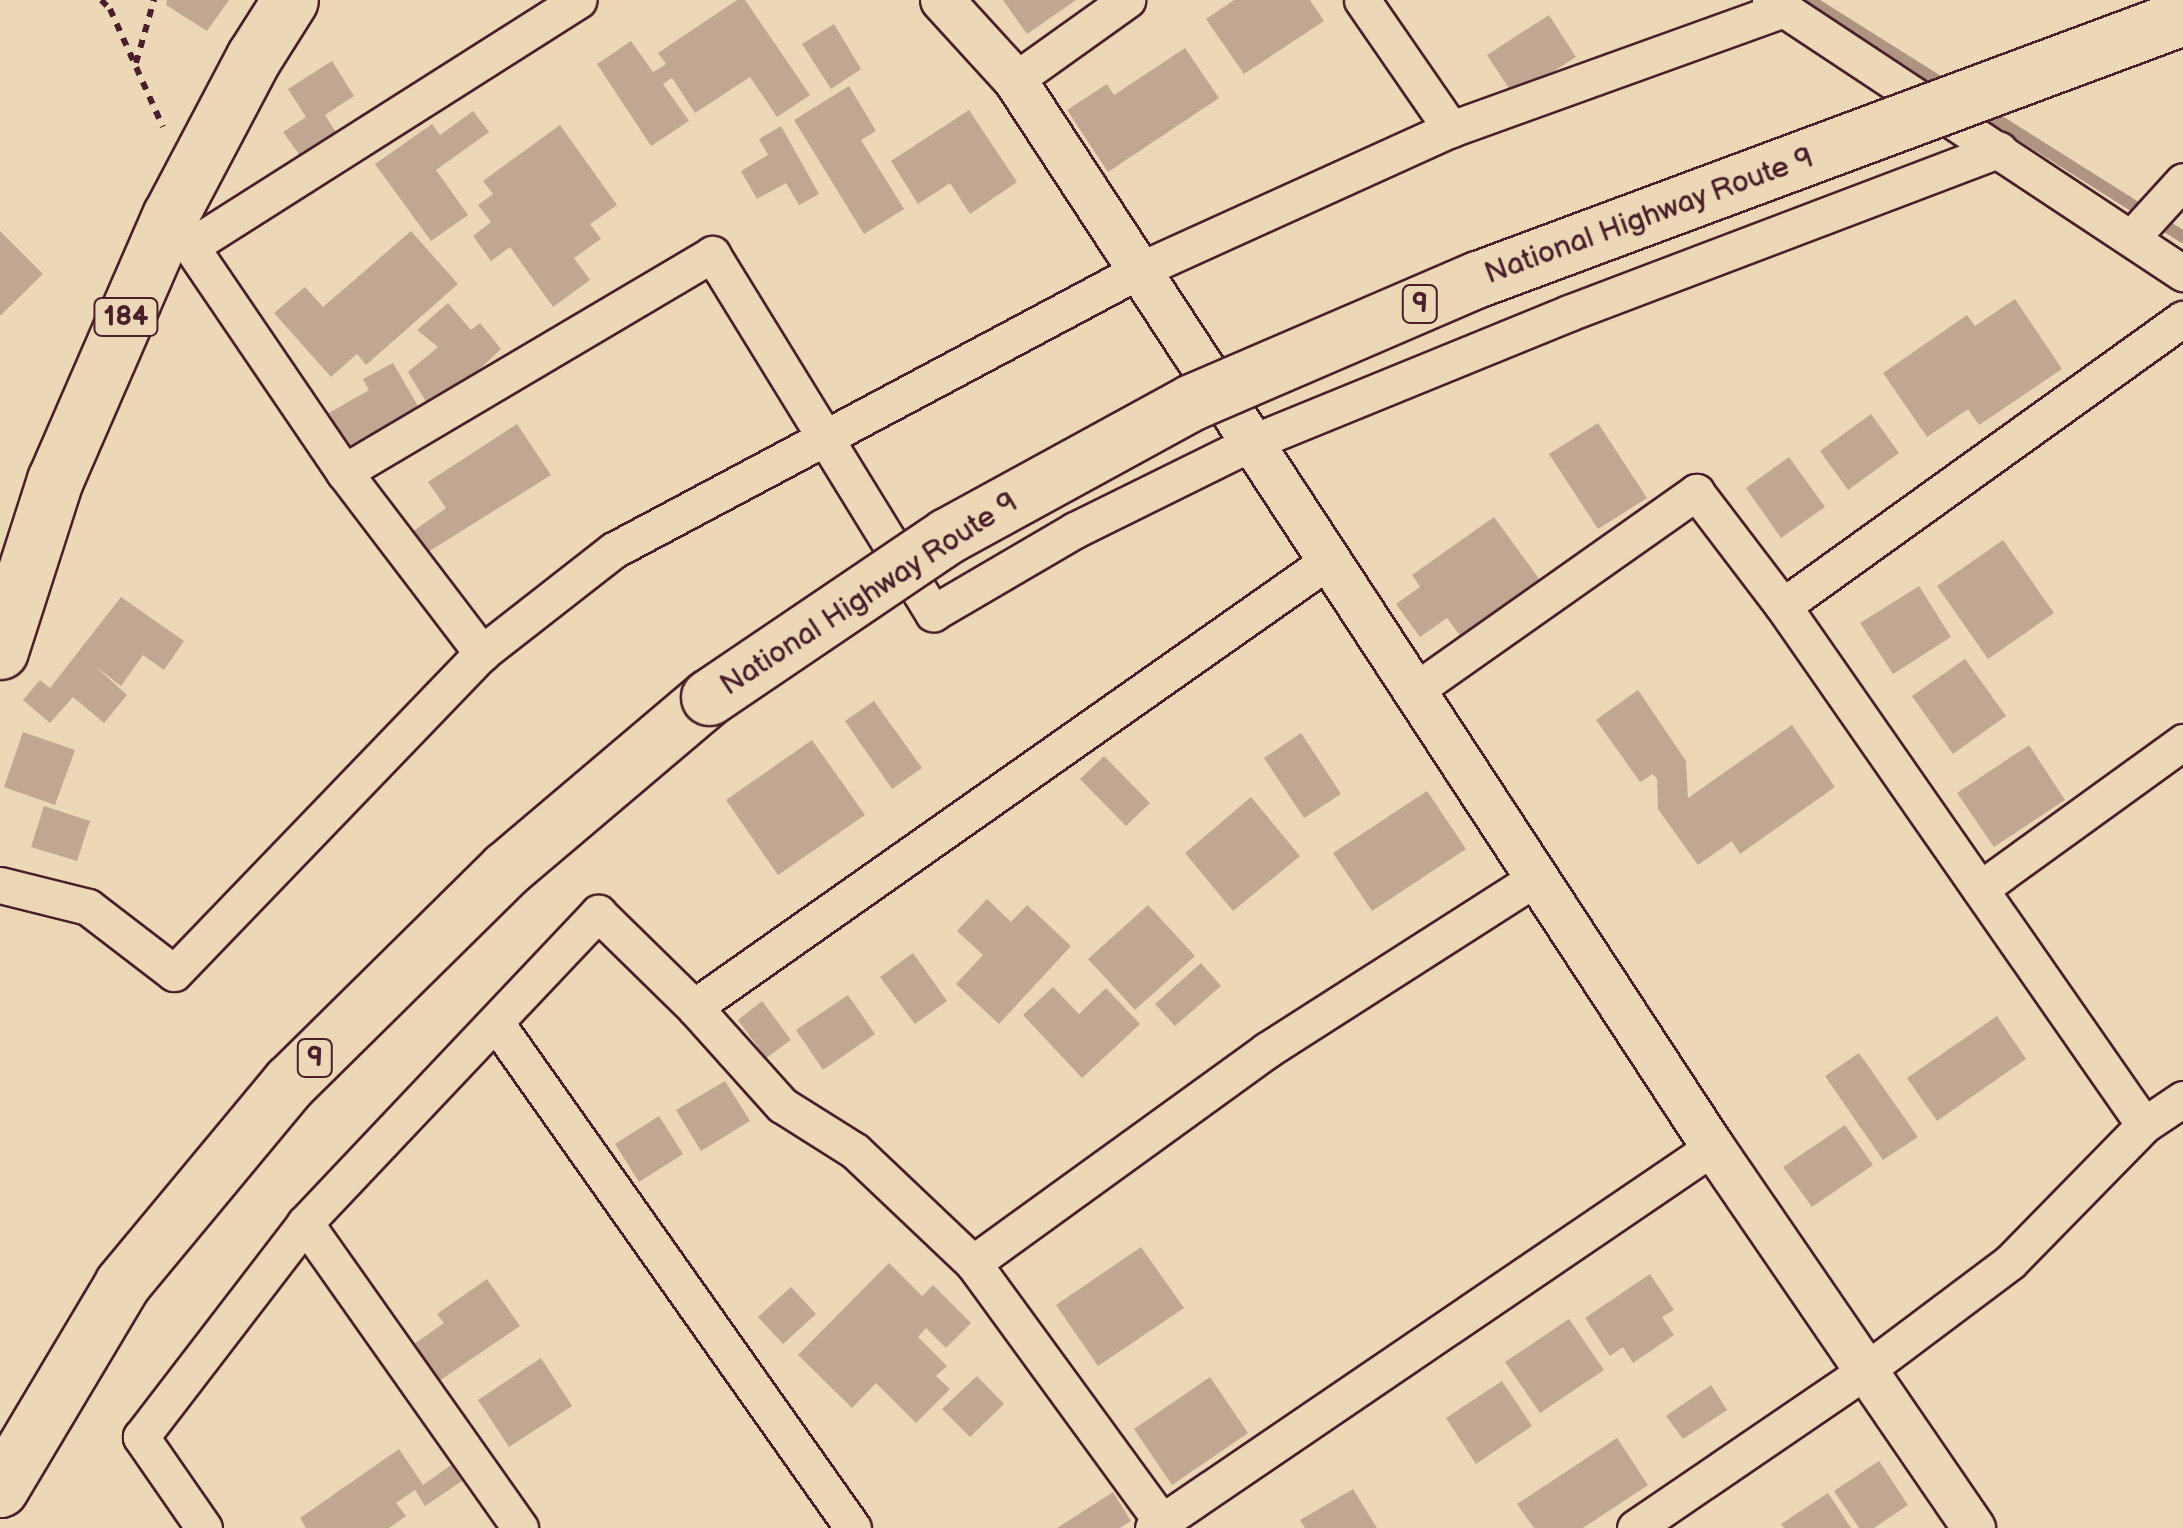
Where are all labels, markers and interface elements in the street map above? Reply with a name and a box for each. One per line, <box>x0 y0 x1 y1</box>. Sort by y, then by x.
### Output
street label: National Highway Route 9 <box>1479 139 1819 293</box>
road number: 9 <box>1400 281 1440 327</box>
road number: 184 <box>91 294 161 340</box>
street label: National Highway Route 9 <box>713 484 1025 704</box>
road number: 9 <box>295 1035 335 1081</box>

